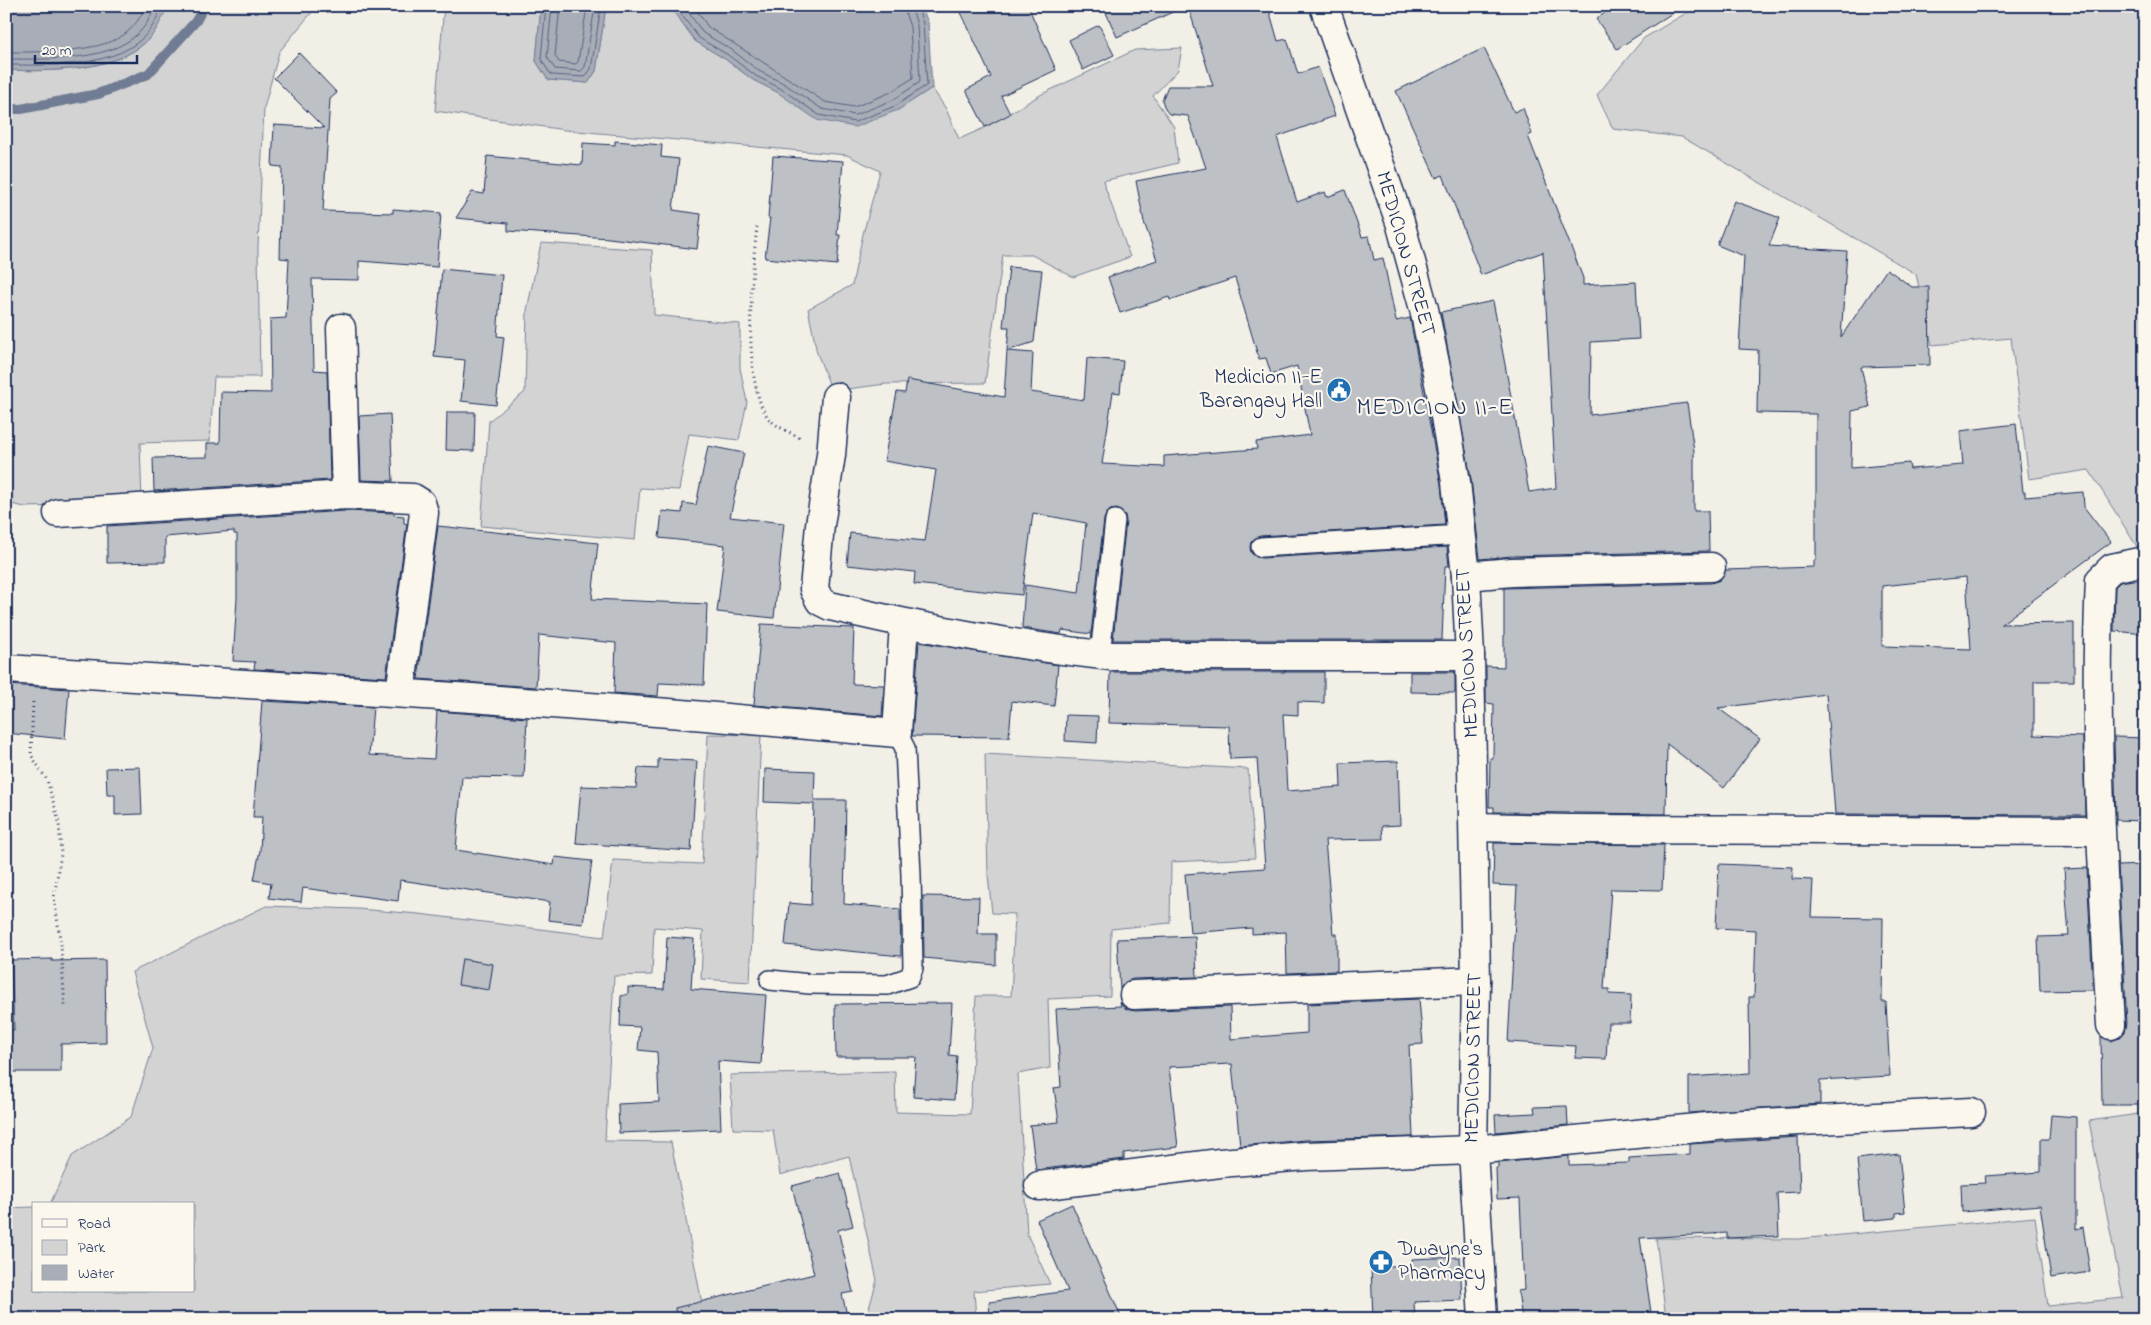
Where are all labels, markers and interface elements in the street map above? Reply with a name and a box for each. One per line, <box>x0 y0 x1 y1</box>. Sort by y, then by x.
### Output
scale bar <box>35 32 138 64</box>
text: 20 m <box>42 40 72 62</box>
street label: MEDICION STREET <box>1367 168 1443 340</box>
place label: Medicion II-E Barangay Hall <box>1199 363 1322 419</box>
public building icon: Medicion II-E Barangay Hall <box>1326 377 1352 403</box>
district label: MEDICION II-E <box>1357 391 1513 426</box>
street label: MEDICION STREET <box>1449 567 1487 739</box>
street label: MEDICION STREET <box>1458 973 1490 1143</box>
legend <box>32 1202 195 1292</box>
text: Road <box>78 1213 111 1235</box>
place label: Dwayne's Pharmacy <box>1397 1235 1485 1291</box>
text: Park <box>78 1237 106 1259</box>
pharmacy icon: Dwayne's Pharmacy <box>1368 1249 1394 1275</box>
text: Water <box>78 1263 114 1285</box>

